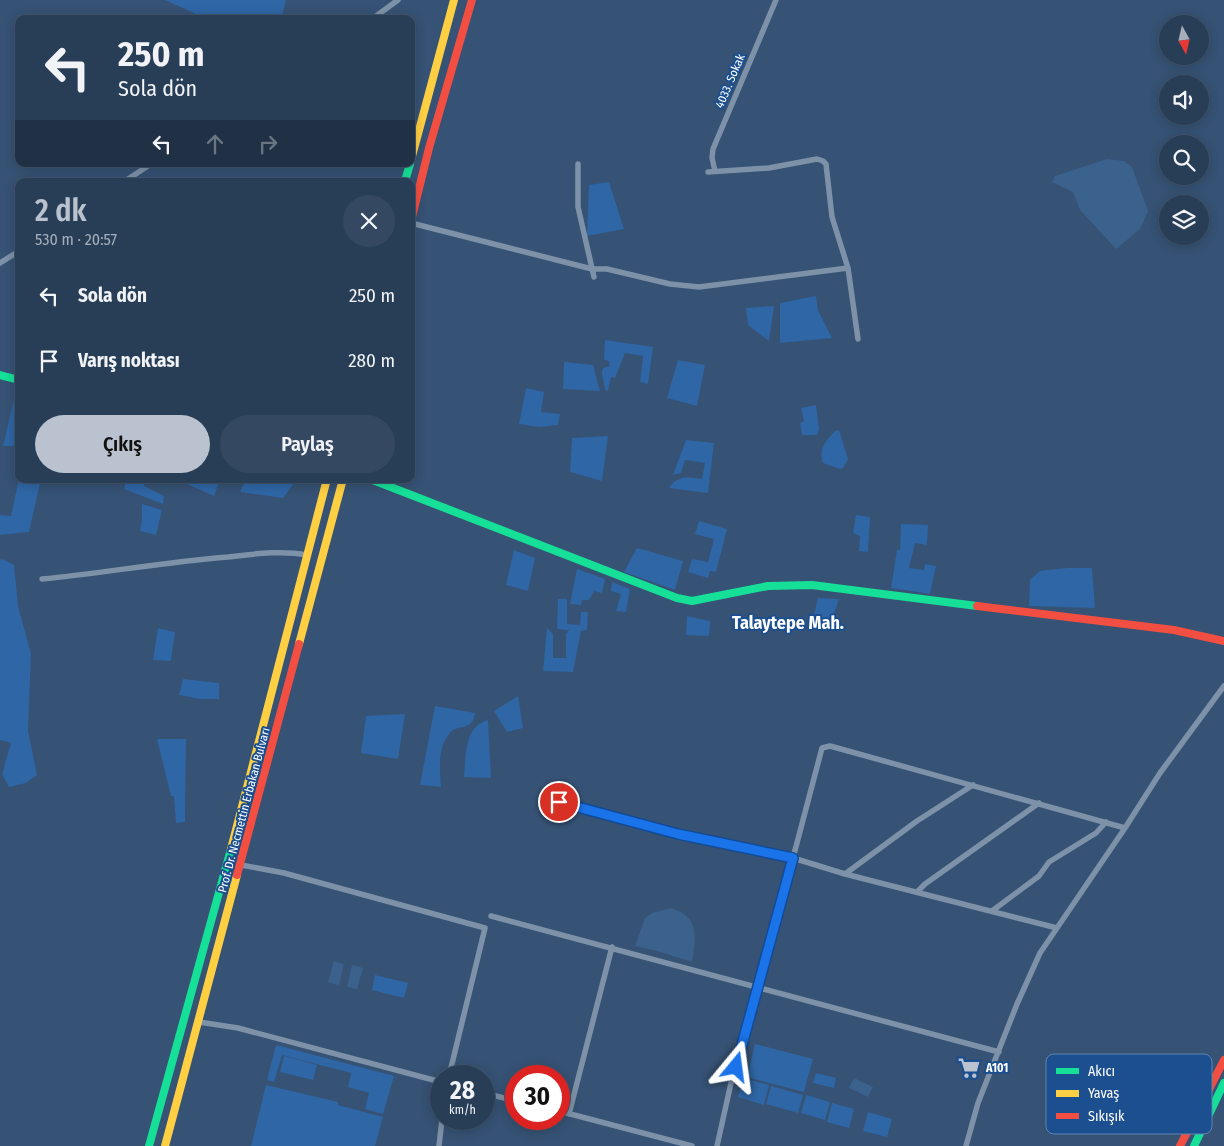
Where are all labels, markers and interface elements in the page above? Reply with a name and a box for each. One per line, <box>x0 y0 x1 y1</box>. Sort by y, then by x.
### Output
north arrow <box>1159 15 1209 65</box>
map controls <box>1159 15 1209 245</box>
text: 250 m <box>118 33 205 75</box>
icon: left <box>35 35 100 100</box>
street label: 4033. Sokak <box>712 52 748 110</box>
text: Sola dön <box>118 75 197 102</box>
button: sound <box>1159 75 1209 125</box>
icon: left <box>148 130 176 158</box>
icon: ahead <box>201 130 229 158</box>
icon: right <box>254 130 282 158</box>
button: search <box>1159 135 1209 185</box>
text: 2 dk <box>35 193 86 229</box>
button: close <box>343 195 395 247</box>
button: layers <box>1159 195 1209 245</box>
text: 530 m · 20:57 <box>35 230 117 249</box>
icon: left <box>35 282 63 310</box>
text: Sola dön <box>78 284 147 307</box>
text: 250 m <box>349 284 395 307</box>
icon: arrive <box>35 347 63 375</box>
text: Varış noktası <box>78 349 180 372</box>
text: 280 m <box>348 349 395 372</box>
button: Çıkış <box>35 415 210 473</box>
button: Paylaş <box>220 415 395 473</box>
district label: Talaytepe Mah. <box>732 612 844 634</box>
street label: Prof. Dr. Necmettin Erbakan Bulvarı <box>215 726 273 894</box>
pin <box>538 781 580 823</box>
icon: arrive <box>545 788 573 816</box>
position arrow <box>709 1040 761 1092</box>
legend <box>1046 1054 1212 1134</box>
supermarket icon: A101 <box>956 1055 982 1081</box>
place label: A101 <box>985 1061 1008 1075</box>
text: Akıcı <box>1088 1063 1115 1080</box>
speed limit sign: 30 <box>505 1065 570 1130</box>
text: 28 <box>450 1076 475 1106</box>
text: Yavaş <box>1088 1085 1119 1102</box>
text: km/h <box>449 1103 476 1117</box>
text: Sıkışık <box>1088 1108 1125 1125</box>

